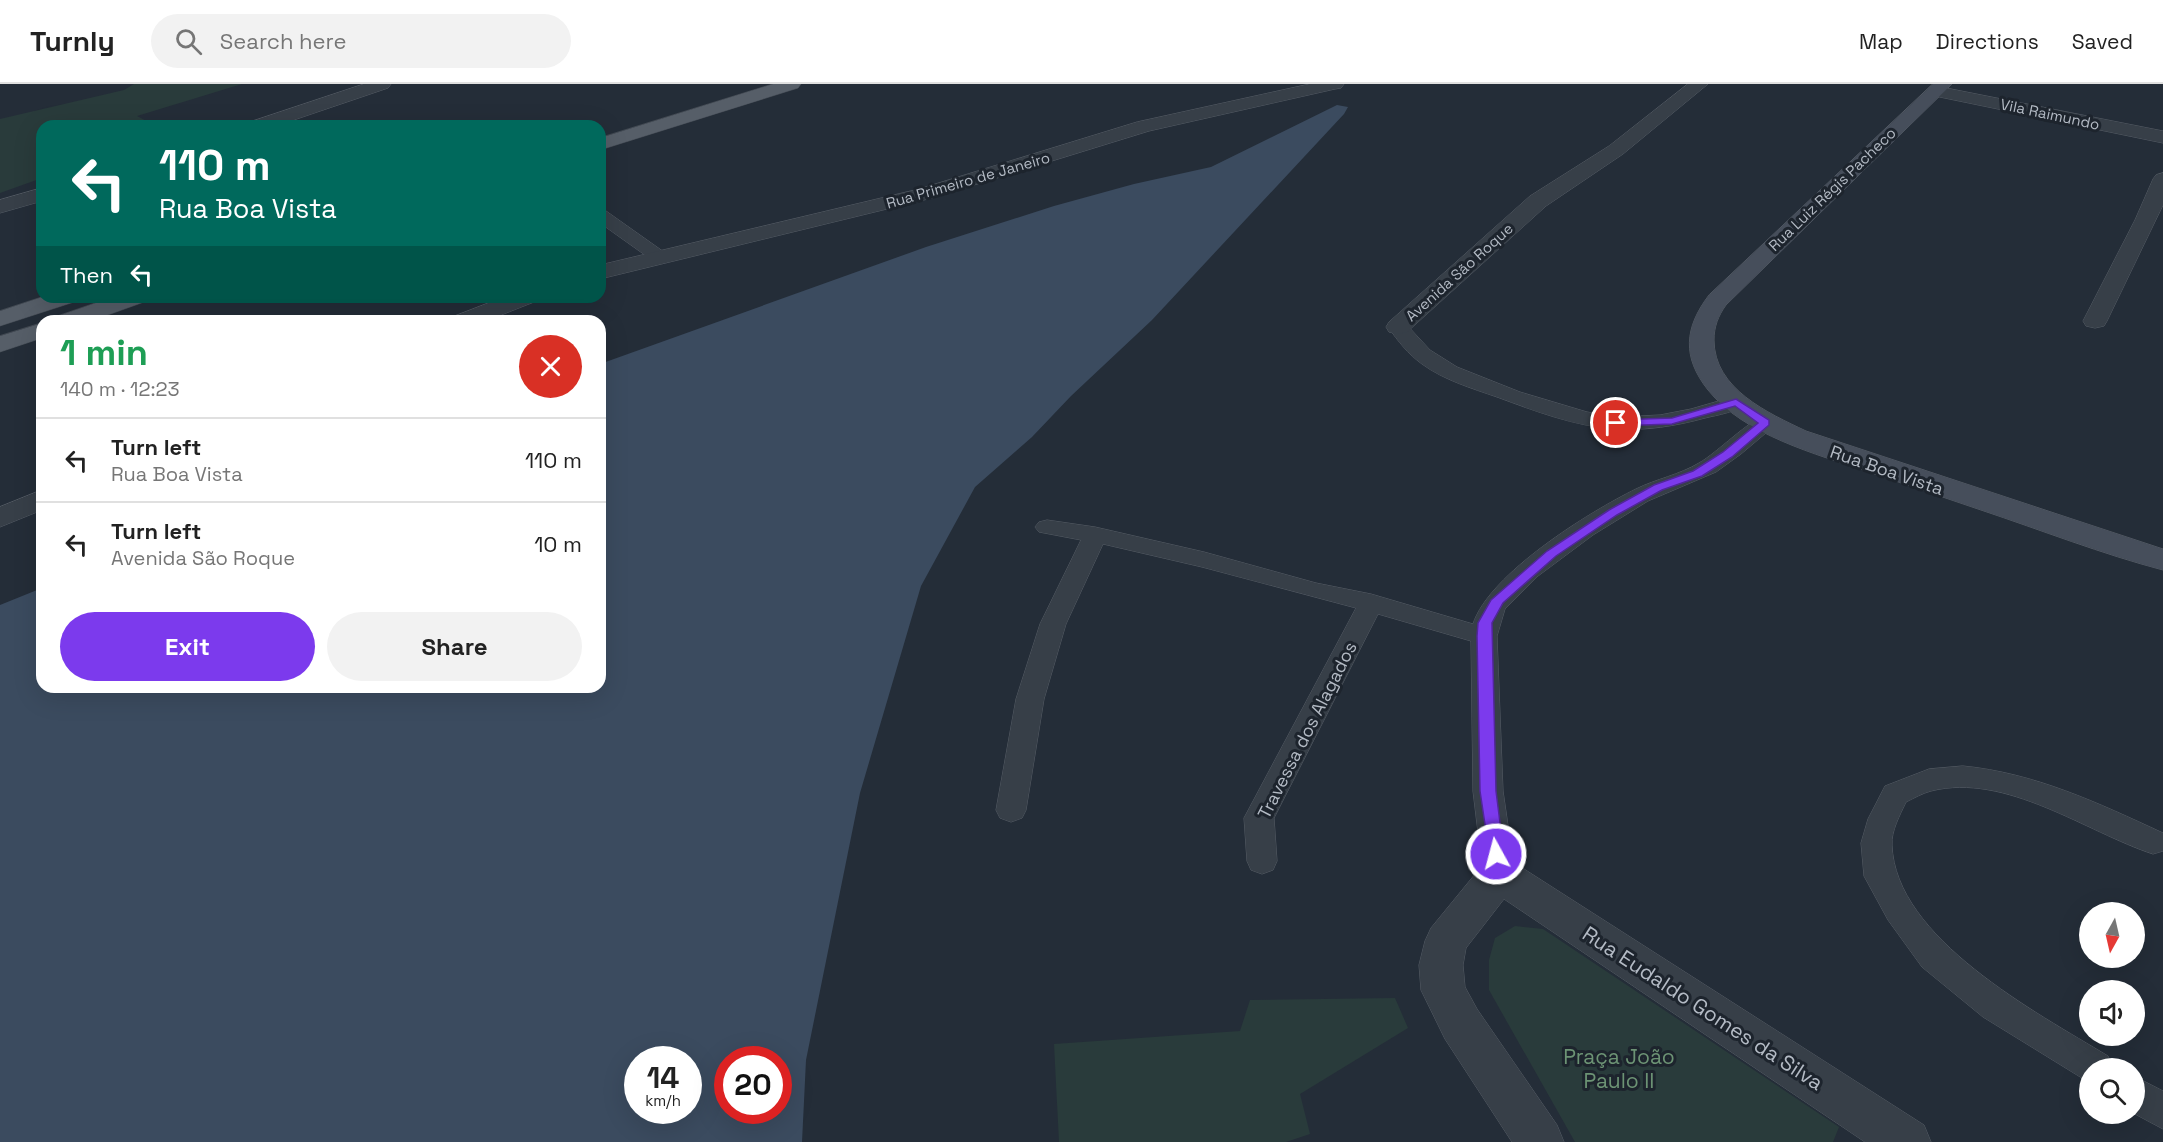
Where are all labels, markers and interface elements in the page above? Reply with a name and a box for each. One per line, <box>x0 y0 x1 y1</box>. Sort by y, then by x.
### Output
search box <box>151 14 571 68</box>
text: Turnly <box>30 23 115 59</box>
icon: search <box>172 25 205 58</box>
text: Search here <box>220 27 347 55</box>
text: Map <box>1859 28 1903 55</box>
text: Directions <box>1936 28 2039 55</box>
text: Saved <box>2072 28 2133 55</box>
street label: Vila Raimundo <box>1999 94 2101 134</box>
street label: Rua Luiz Régis Pacheco <box>1764 123 1900 255</box>
text: 110 m <box>159 139 271 192</box>
icon: left <box>60 144 138 222</box>
street label: Rua Primeiro de Janeiro <box>884 148 1052 212</box>
text: Rua Boa Vista <box>159 191 337 226</box>
street label: Avenida São Roque <box>1401 219 1517 325</box>
icon: left <box>125 258 158 291</box>
text: Then <box>60 261 113 289</box>
text: 1 min <box>60 330 148 376</box>
button: close <box>519 335 582 398</box>
text: 140 m · 12:23 <box>60 376 180 402</box>
pin <box>1590 397 1641 448</box>
icon: arrive <box>1599 406 1632 439</box>
text: Turn left <box>111 433 201 461</box>
street label: Rua Boa Vista <box>1827 440 1947 500</box>
icon: left <box>60 444 93 477</box>
text: 110 m <box>525 446 582 474</box>
text: Rua Boa Vista <box>111 461 243 487</box>
text: Turn left <box>111 517 201 545</box>
icon: left <box>60 528 93 561</box>
text: 10 m <box>534 530 582 558</box>
text: Avenida São Roque <box>111 545 295 571</box>
button: Exit <box>60 612 315 681</box>
button: Share <box>327 612 582 681</box>
street label: Travessa dos Alagados <box>1252 638 1362 822</box>
position arrow <box>1464 822 1528 886</box>
north arrow <box>2079 902 2145 968</box>
map controls <box>2079 902 2145 1124</box>
street label: Rua Eudaldo Gomes da Silva <box>1577 920 1829 1096</box>
button: sound <box>2079 980 2145 1046</box>
park label: Praça João Paulo II <box>1563 1043 1675 1094</box>
speed limit sign: 20 <box>714 1046 792 1124</box>
text: 14 <box>647 1058 679 1097</box>
button: search <box>2079 1058 2145 1124</box>
text: km/h <box>645 1091 681 1110</box>

